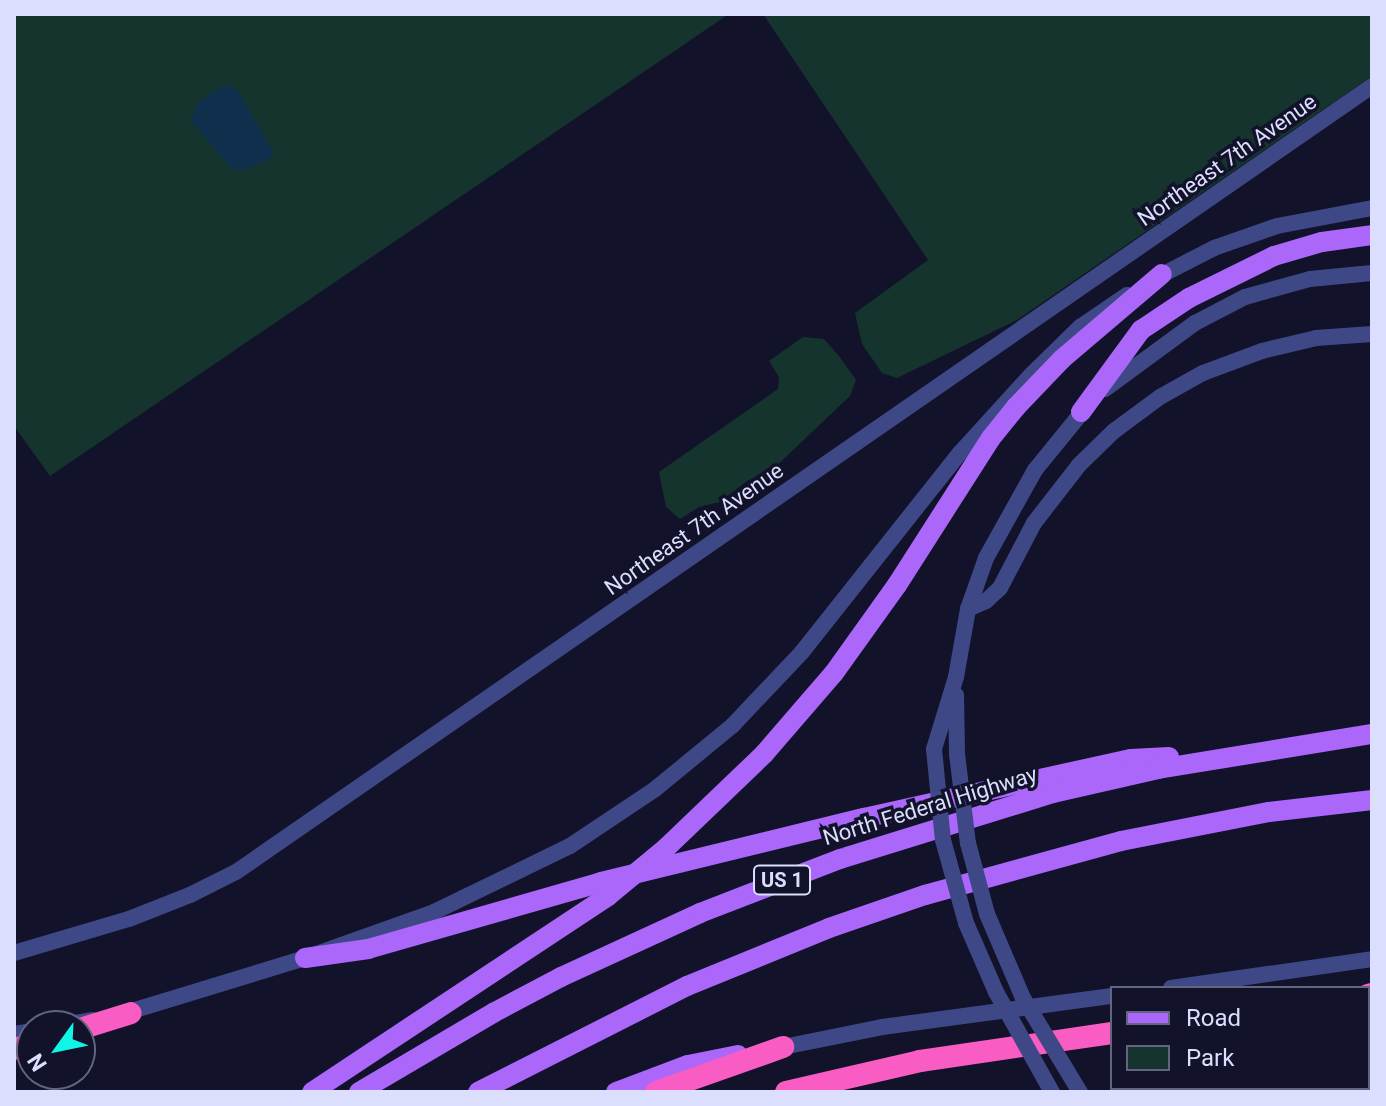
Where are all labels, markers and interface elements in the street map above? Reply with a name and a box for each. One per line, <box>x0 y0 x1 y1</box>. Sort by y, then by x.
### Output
street label: Northeast 7th Avenue <box>1132 88 1322 232</box>
street label: Northeast 7th Avenue <box>599 457 789 601</box>
street label: North Federal Highway <box>820 761 1040 851</box>
road number: US 1 <box>752 864 812 896</box>
legend <box>1110 986 1370 1090</box>
text: Road <box>1186 1004 1241 1032</box>
north arrow <box>16 1010 96 1090</box>
text: Park <box>1186 1044 1234 1072</box>
text: N <box>22 1049 52 1076</box>

